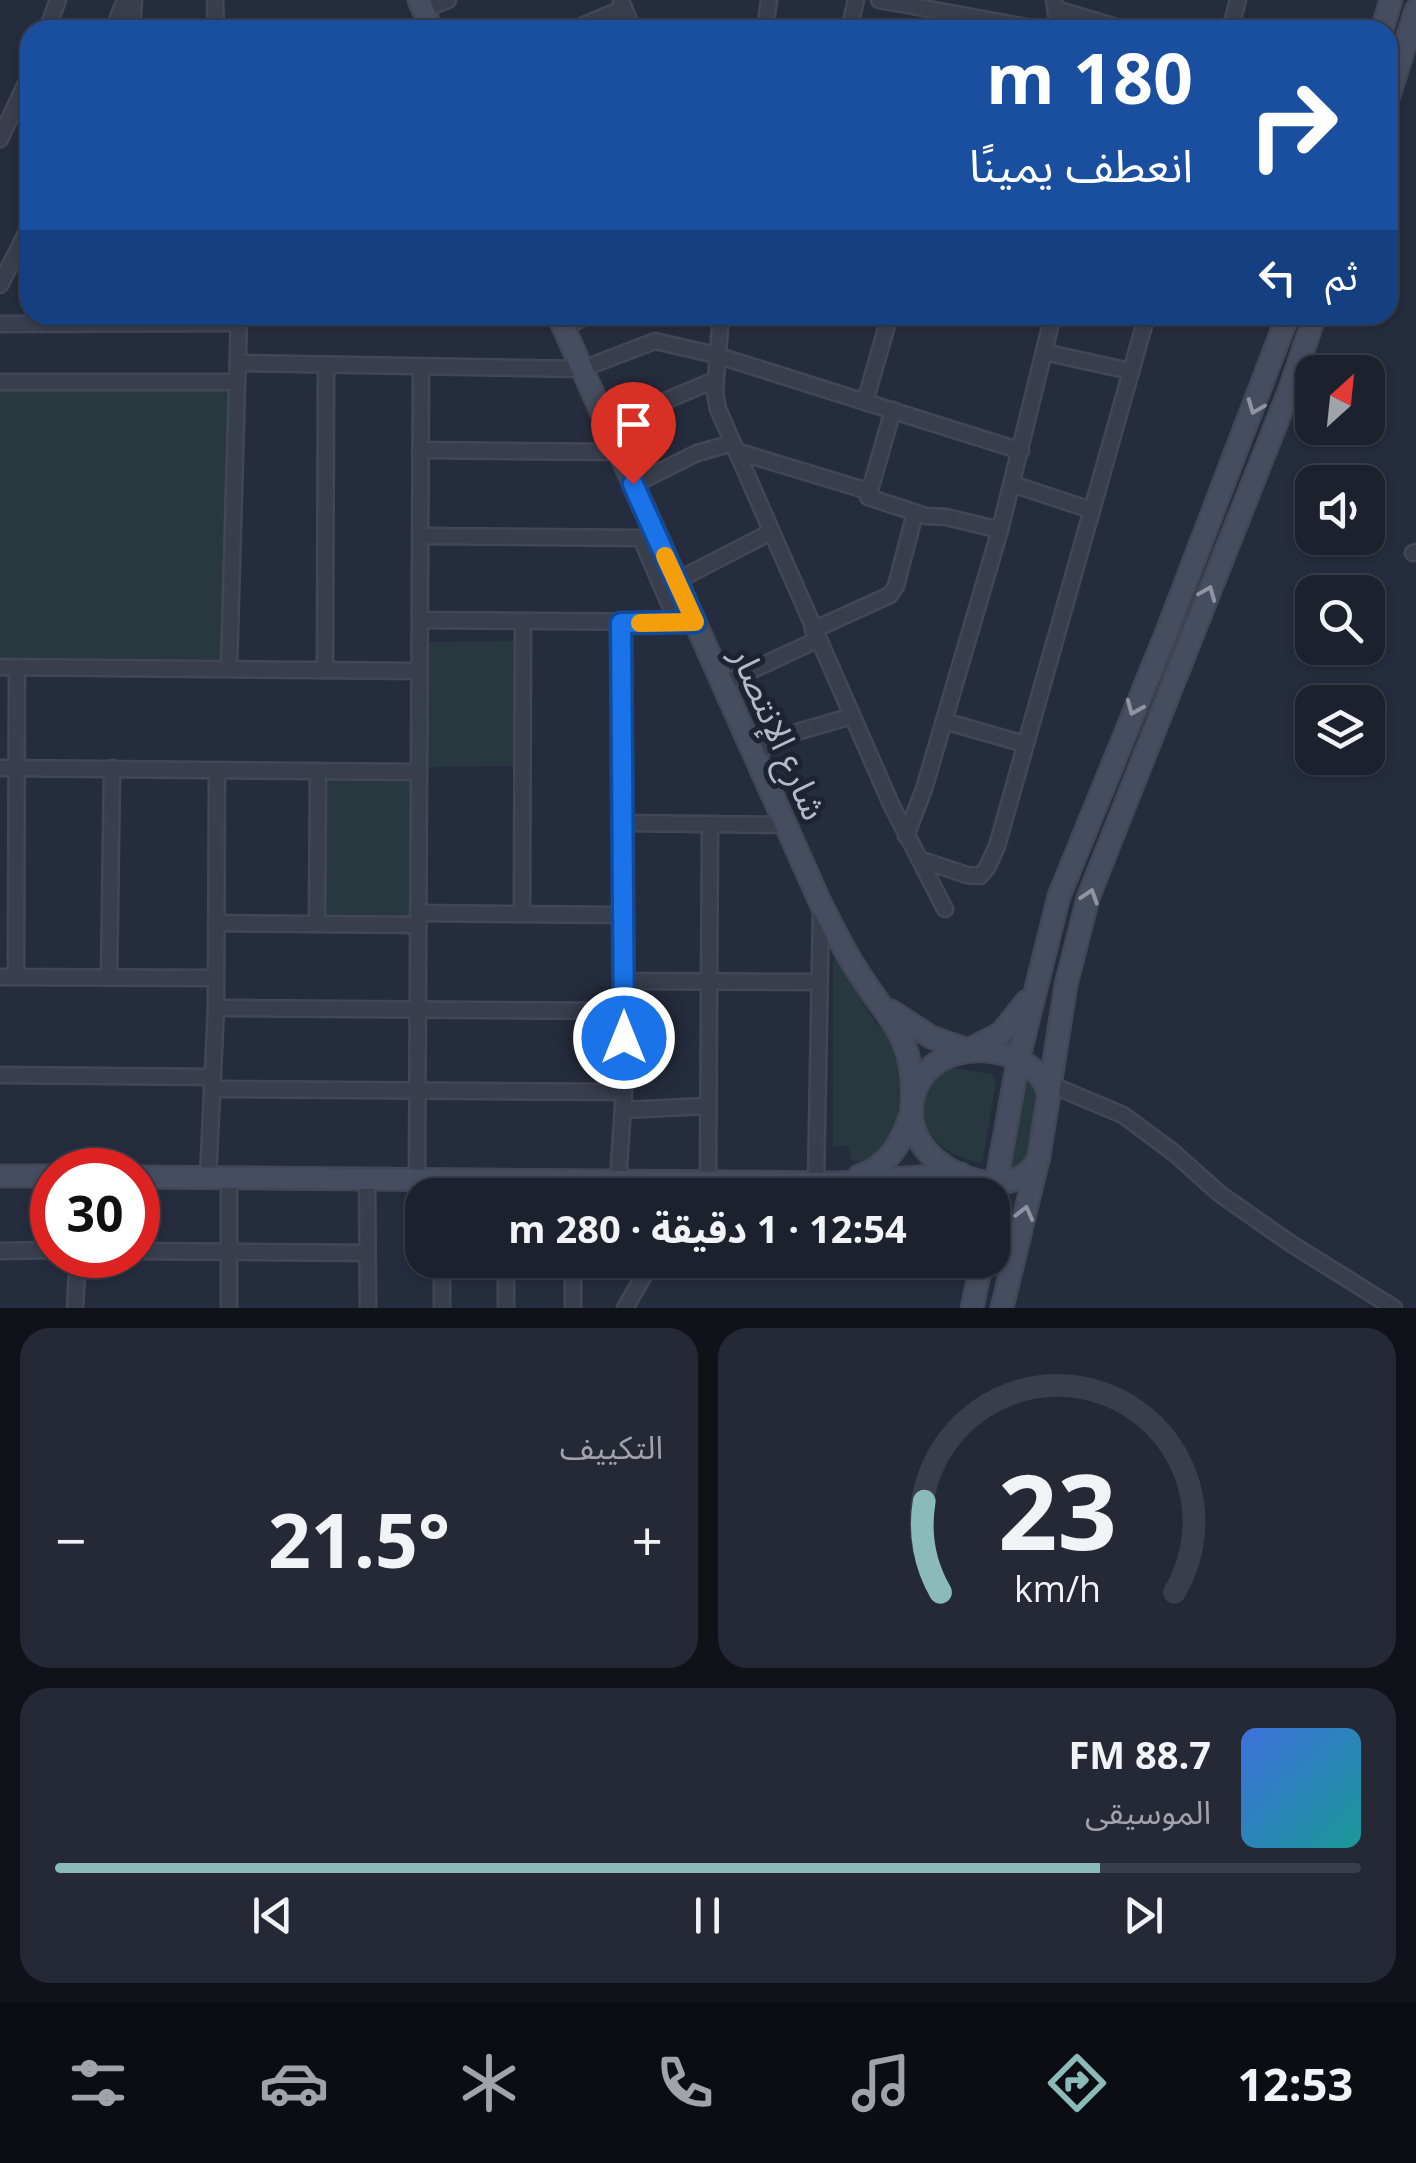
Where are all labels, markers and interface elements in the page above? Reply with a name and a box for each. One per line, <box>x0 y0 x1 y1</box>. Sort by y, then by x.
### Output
text: 180 m <box>986 29 1193 125</box>
icon: right <box>1228 60 1358 190</box>
text: انعطف يمينًا <box>969 134 1193 195</box>
text: ثم <box>1325 249 1358 301</box>
icon: left <box>1250 250 1305 305</box>
north arrow <box>1295 355 1385 445</box>
map controls <box>1295 355 1385 775</box>
pin <box>591 382 676 485</box>
icon: arrive <box>606 397 661 452</box>
one-way arrow <box>1247 397 1267 414</box>
button: sound <box>1295 465 1385 555</box>
button: search <box>1295 575 1385 665</box>
one-way arrow <box>1197 585 1217 602</box>
street label: شارع الإنتصار <box>717 638 839 829</box>
button: layers <box>1295 685 1385 775</box>
one-way arrow <box>1126 699 1146 716</box>
one-way arrow <box>1079 888 1099 905</box>
position arrow <box>572 986 676 1090</box>
speed limit sign: 30 <box>30 1148 160 1278</box>
text: 12:54 · 1 دقيقة · 280 m <box>508 1202 907 1254</box>
one-way arrow <box>1013 1205 1034 1222</box>
text: التكييف <box>560 1425 663 1468</box>
text: 23 <box>998 1439 1116 1580</box>
text: 21.5° <box>268 1488 450 1590</box>
text: − <box>55 1502 86 1577</box>
text: + <box>632 1502 663 1577</box>
text: km/h <box>1014 1564 1100 1612</box>
text: 88.7 FM <box>1068 1728 1211 1780</box>
text: الموسيقى <box>1085 1790 1211 1833</box>
icon: previous <box>245 1888 300 1943</box>
icon: pause <box>680 1888 735 1943</box>
icon: next <box>1116 1888 1171 1943</box>
icon: filters <box>63 2048 133 2118</box>
icon: car <box>259 2048 329 2118</box>
icon: climate <box>454 2048 524 2118</box>
icon: phone <box>650 2048 720 2118</box>
icon: music <box>846 2048 916 2118</box>
icon: directions <box>1042 2048 1112 2118</box>
text: 12:53 <box>1237 2053 1353 2114</box>

